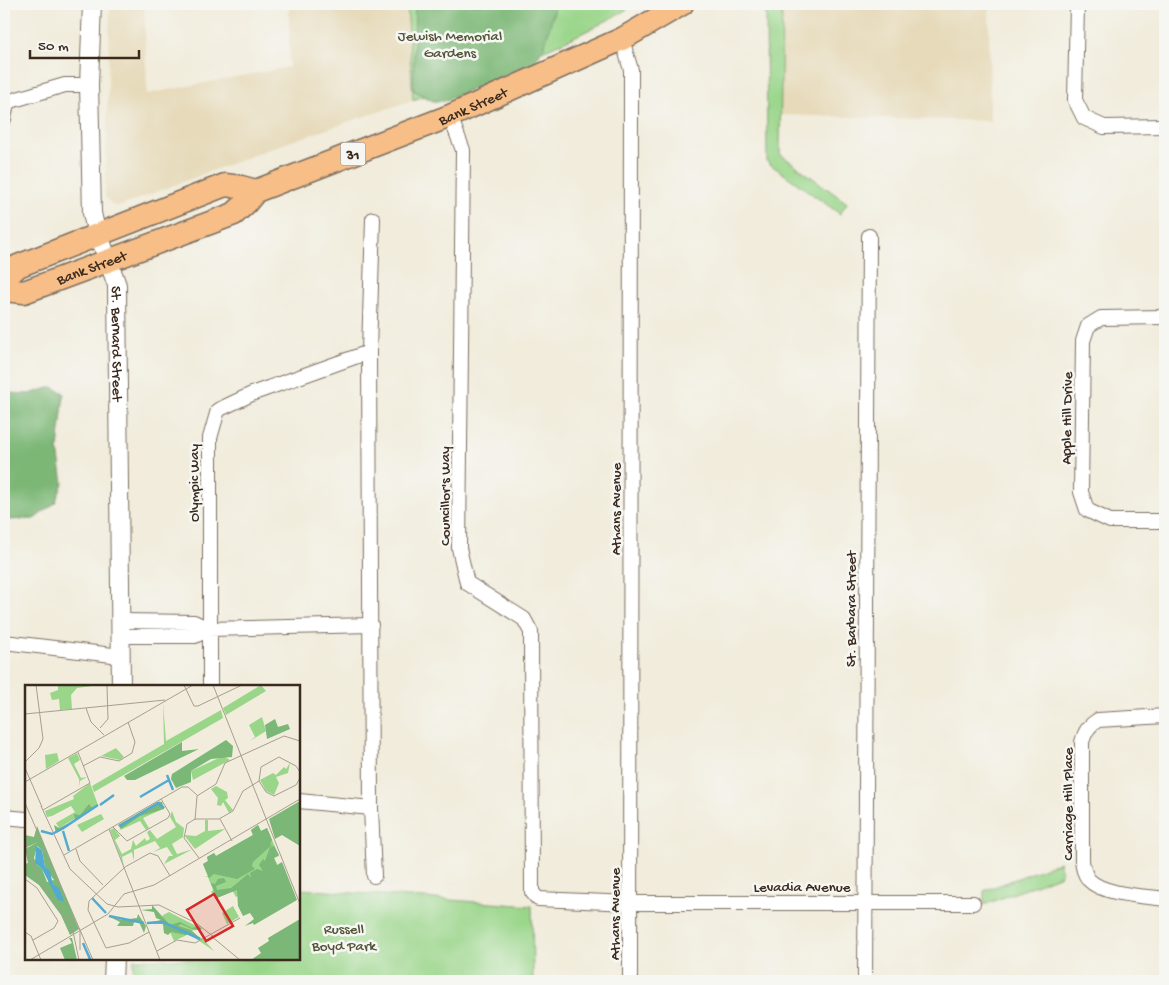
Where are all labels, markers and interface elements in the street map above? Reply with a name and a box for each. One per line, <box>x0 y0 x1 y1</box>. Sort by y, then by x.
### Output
scale bar <box>30 28 139 60</box>
park label: Jewish Memorial Gardens <box>398 28 502 63</box>
text: 50 m <box>38 38 69 56</box>
street label: Bank Street <box>436 84 513 131</box>
road number: 31 <box>340 142 366 166</box>
street label: Bank Street <box>54 247 131 290</box>
street label: St. Bernard Street <box>106 286 125 403</box>
street label: Apple Hill Drive <box>1058 371 1078 465</box>
street label: Olympic Way <box>186 443 204 522</box>
street label: Councillor's Way <box>437 446 455 546</box>
street label: Athans Avenue <box>608 462 626 555</box>
street label: St. Barbara Street <box>843 549 861 667</box>
inset map <box>25 685 300 960</box>
street label: Carriage Hill Place <box>1060 747 1078 861</box>
street label: Athans Avenue <box>607 867 625 960</box>
street label: Levadia Avenue <box>753 879 851 897</box>
park label: Russell Boyd Park <box>311 921 377 956</box>

